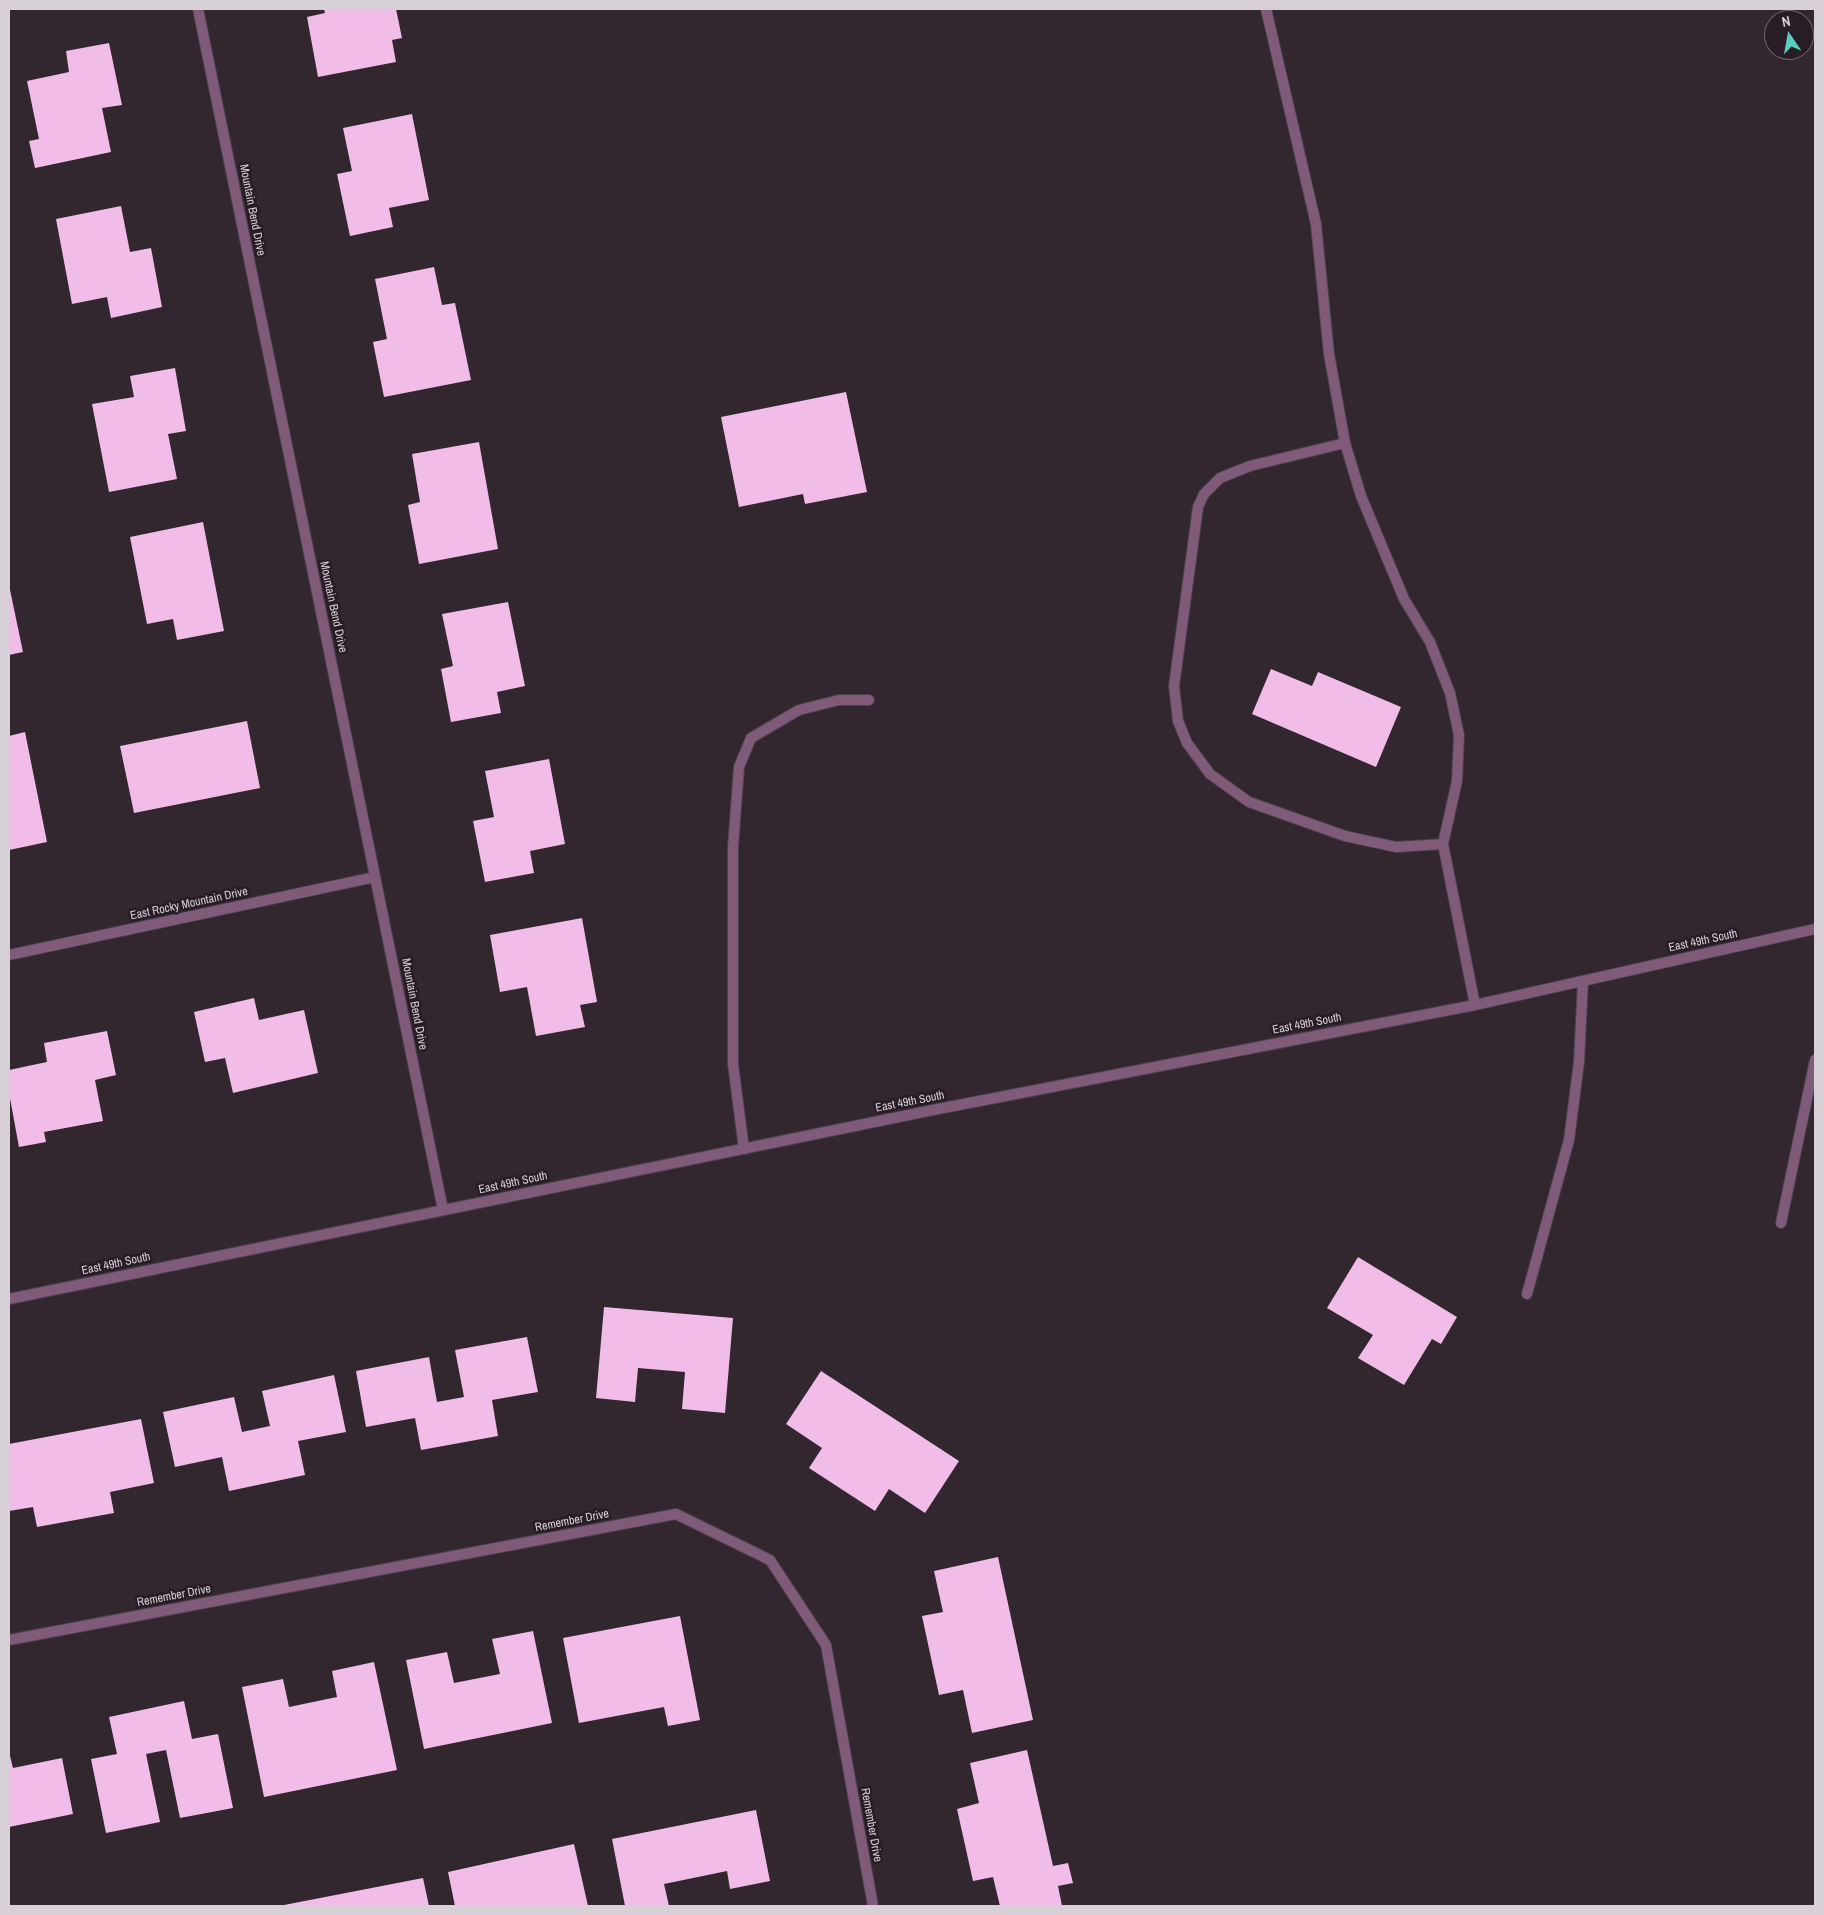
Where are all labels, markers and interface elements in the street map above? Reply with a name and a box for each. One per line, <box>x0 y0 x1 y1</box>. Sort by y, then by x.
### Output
north arrow <box>1764 10 1814 60</box>
text: N <box>1780 12 1792 31</box>
street label: Mountain Bend Drive <box>236 163 268 257</box>
street label: Mountain Bend Drive <box>316 560 350 654</box>
street label: East Rocky Mountain Drive <box>129 885 249 923</box>
street label: East 49th South <box>1667 927 1739 955</box>
street label: Mountain Bend Drive <box>398 957 430 1051</box>
street label: East 49th South <box>1271 1010 1343 1038</box>
street label: East 49th South <box>874 1088 946 1116</box>
street label: East 49th South <box>477 1169 549 1197</box>
street label: East 49th South <box>80 1250 152 1278</box>
street label: Remember Drive <box>534 1507 610 1535</box>
street label: Remember Drive <box>136 1582 212 1610</box>
street label: Remember Drive <box>857 1787 885 1863</box>

